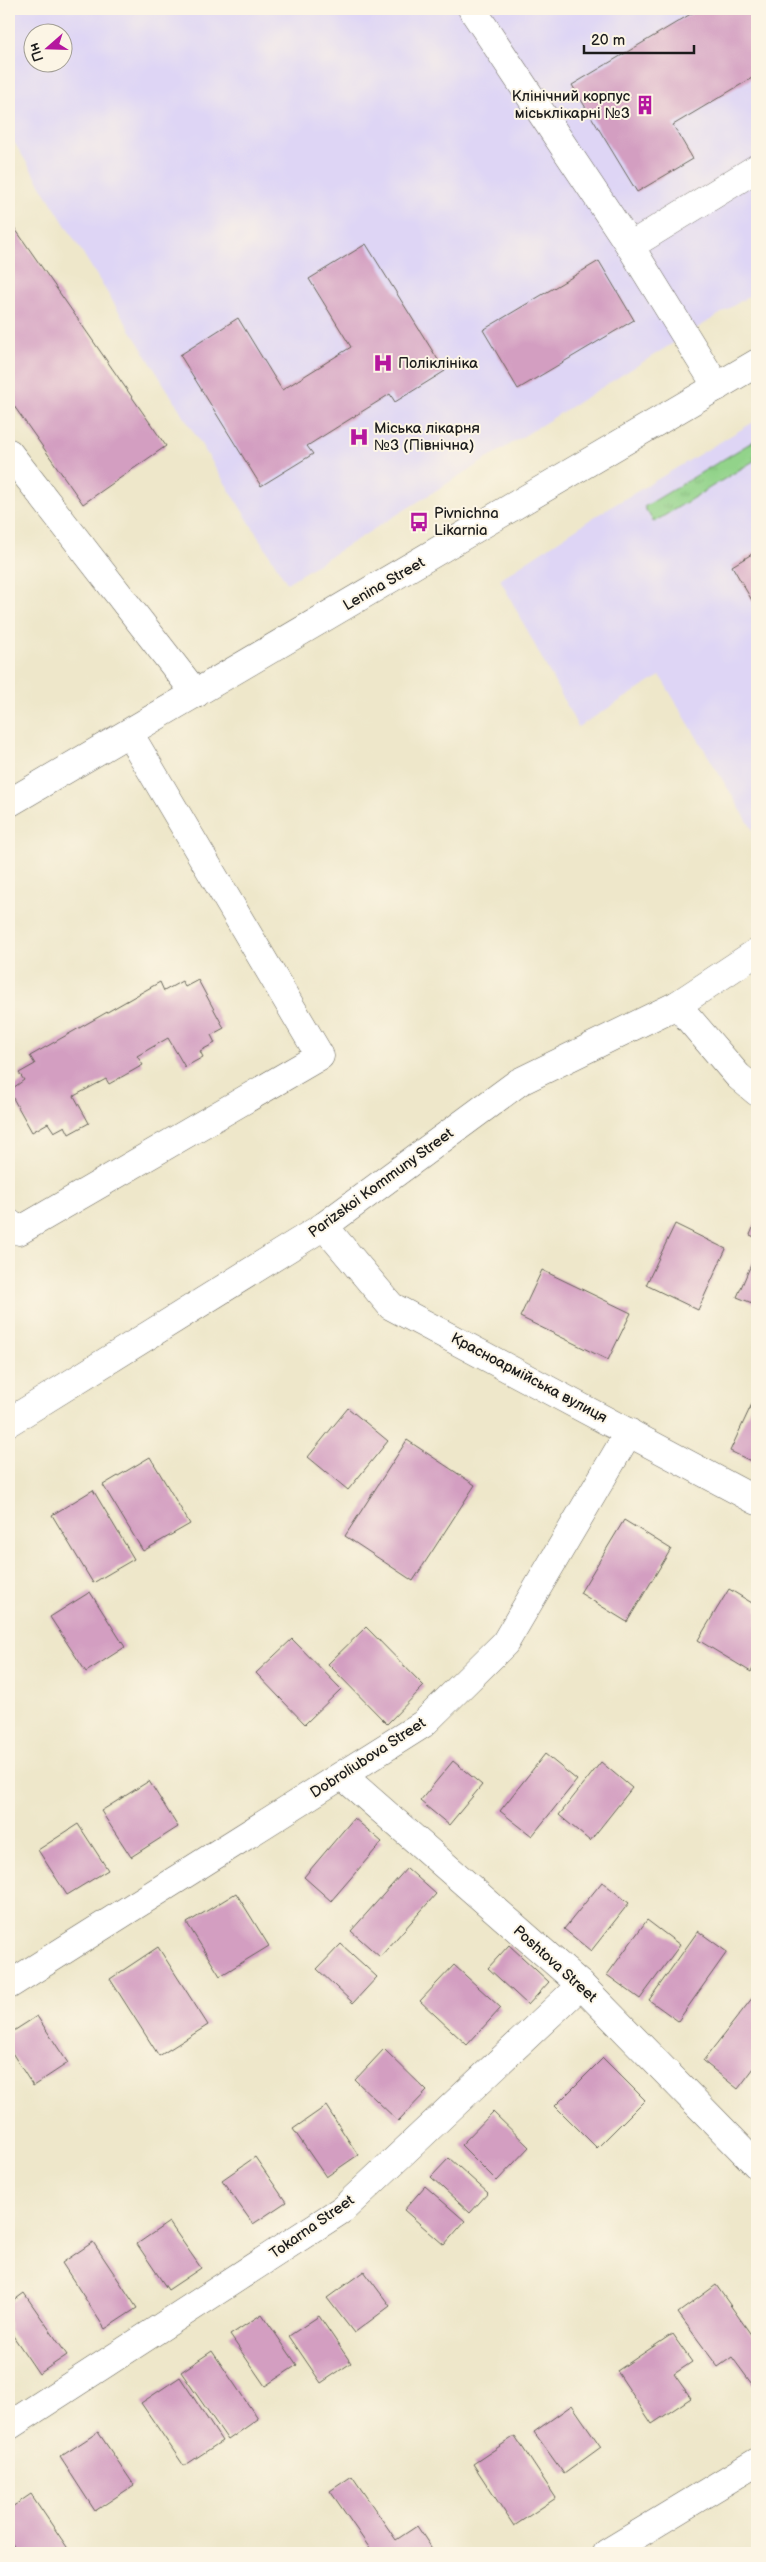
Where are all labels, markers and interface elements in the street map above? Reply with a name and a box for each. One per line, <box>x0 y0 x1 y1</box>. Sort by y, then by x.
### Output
north arrow <box>22 22 72 72</box>
scale bar <box>584 22 694 54</box>
text: 20 m <box>591 31 625 50</box>
text: Пн <box>25 41 47 64</box>
place label: Клінічний корпус міськлікарні №3 <box>512 87 631 123</box>
building icon: Клінічний корпус міськлікарні №3 <box>634 94 656 116</box>
hospital icon: Поліклініка <box>372 352 394 374</box>
place label: Поліклініка <box>398 354 478 373</box>
place label: Міська лікарня №3 (Північна) <box>374 419 480 455</box>
hospital icon: Міська лікарня №3 (Північна) <box>348 426 370 448</box>
place label: Pivnichna Likarnia <box>434 504 499 540</box>
bus stop icon: Pivnichna Likarnia <box>408 511 430 533</box>
street label: Lenina Street <box>340 553 428 615</box>
street label: Parizskoi Kommuny Street <box>305 1124 457 1242</box>
street label: Красноармійська вулиця <box>448 1329 610 1427</box>
street label: Dobroliubova Street <box>307 1713 430 1802</box>
street label: Poshtova Street <box>509 1921 601 2007</box>
street label: Tokarna Street <box>266 2191 358 2263</box>

